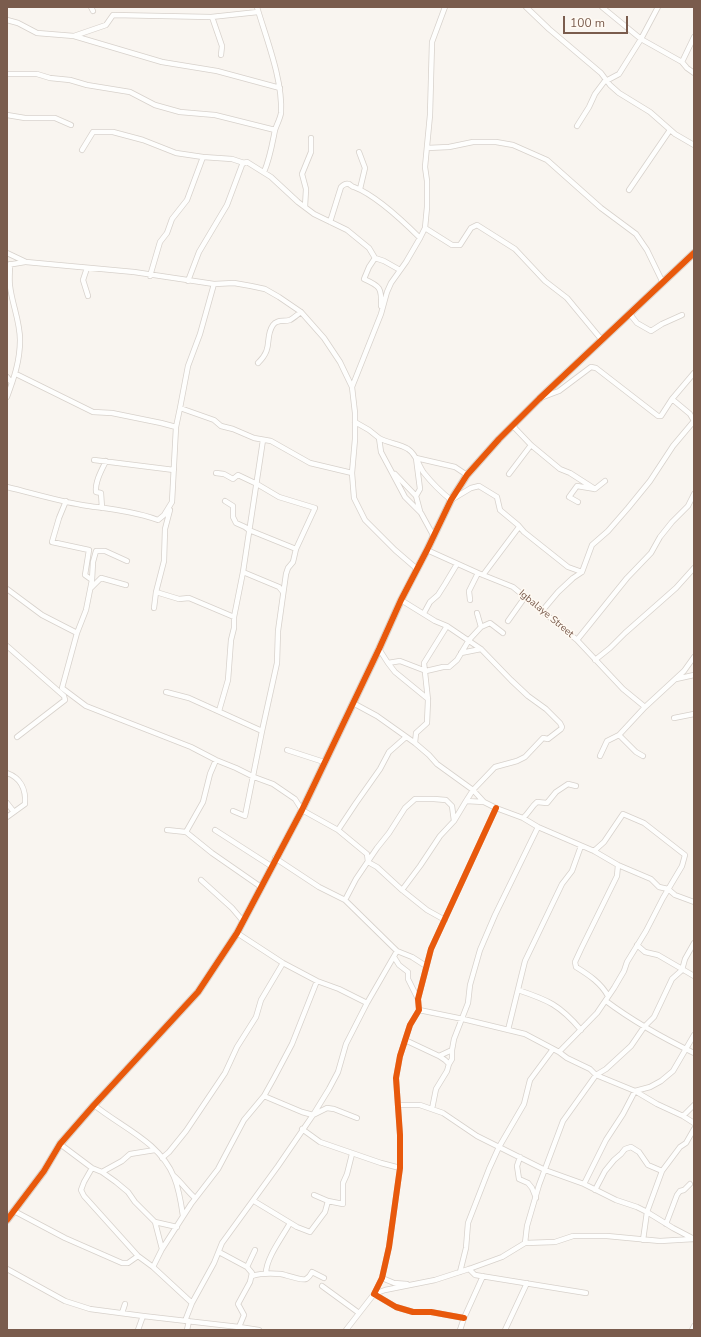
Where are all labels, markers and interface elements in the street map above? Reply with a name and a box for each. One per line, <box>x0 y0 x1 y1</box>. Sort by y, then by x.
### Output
scale bar <box>565 8 630 34</box>
text: 100 m <box>570 15 605 31</box>
street label: Igbalaye Street <box>516 588 576 640</box>

